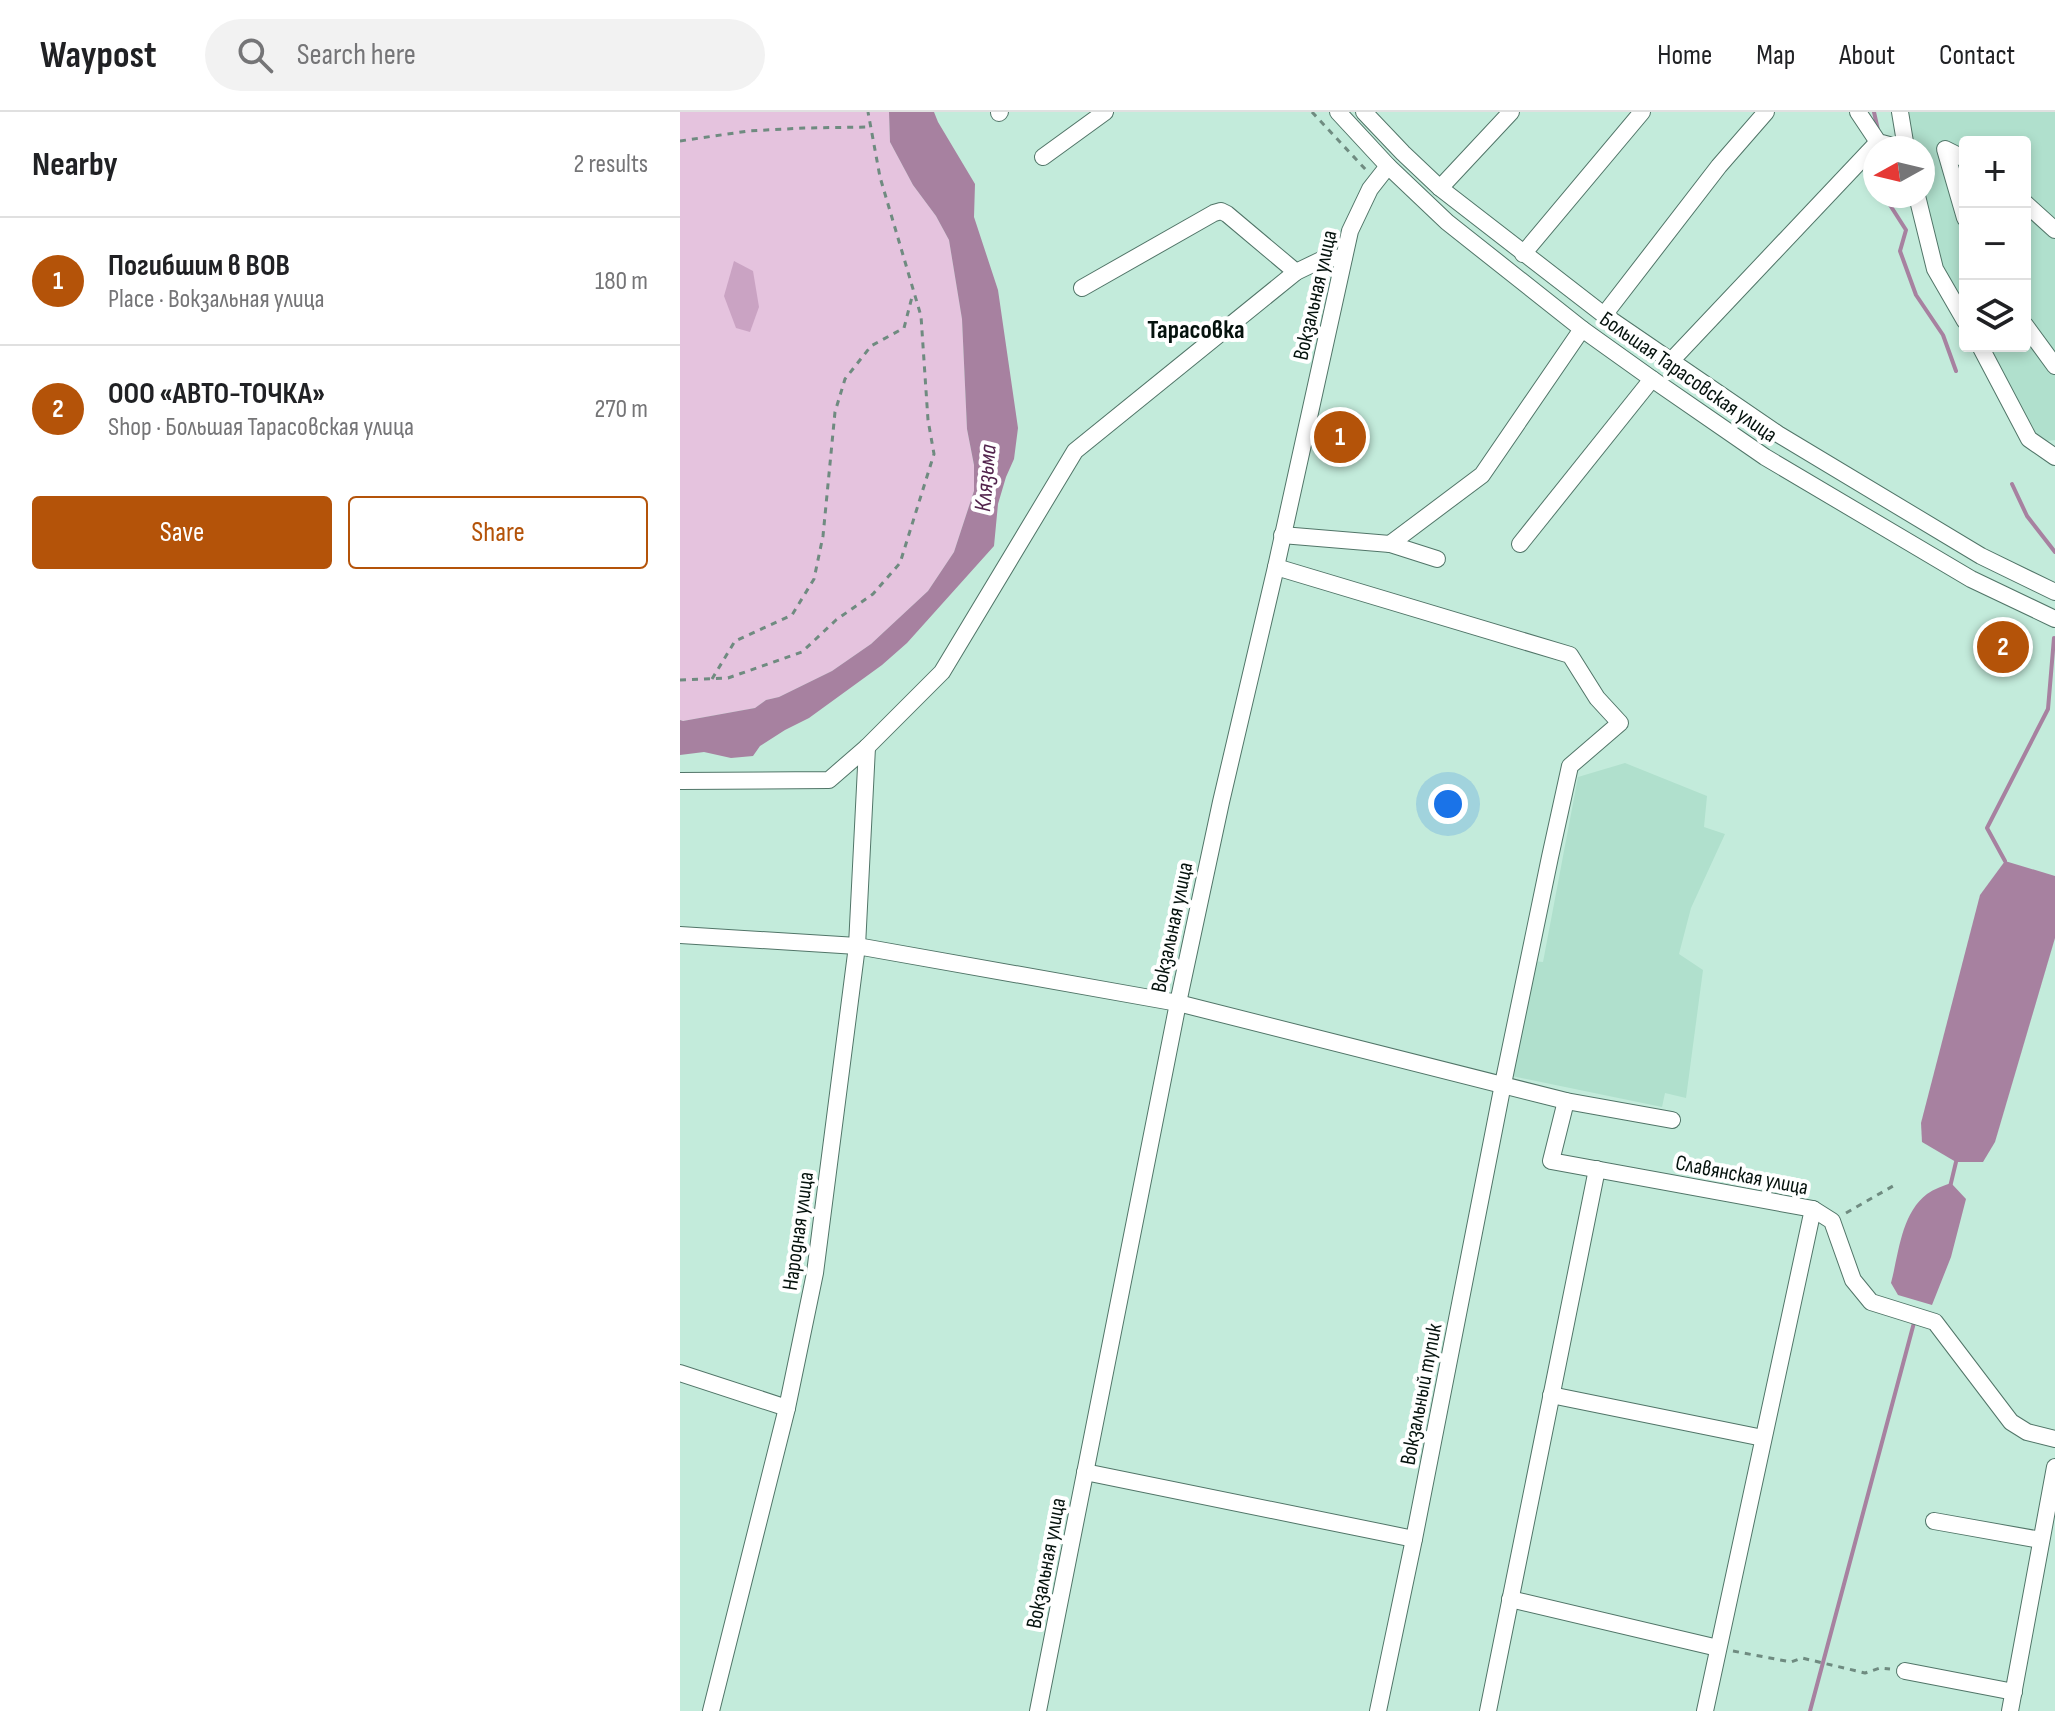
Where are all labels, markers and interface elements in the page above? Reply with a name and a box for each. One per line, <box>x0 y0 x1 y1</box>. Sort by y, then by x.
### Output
search box <box>205 19 765 91</box>
text: Waypost <box>40 33 157 78</box>
icon: search <box>233 33 277 77</box>
text: Search here <box>297 37 416 73</box>
text: Home <box>1657 39 1712 72</box>
text: Map <box>1756 39 1795 72</box>
text: About <box>1839 39 1895 72</box>
text: Contact <box>1939 39 2015 72</box>
north arrow <box>1863 136 1935 208</box>
map controls <box>1959 136 2031 352</box>
button: + <box>1959 136 2031 208</box>
text: Nearby <box>32 144 118 185</box>
text: 2 results <box>574 149 648 180</box>
button: − <box>1959 208 2031 280</box>
street label: Вокзальная улица <box>1287 228 1344 363</box>
text: Погибшим в ВОВ <box>108 248 290 284</box>
text: 1 <box>53 266 63 297</box>
text: 180 m <box>595 266 648 297</box>
button: layers <box>1959 280 2031 352</box>
text: Place · Вокзальная улица <box>108 284 325 315</box>
street label: Большая Тарасовская улица <box>1594 306 1782 449</box>
district label: Тарасовка <box>1147 315 1245 346</box>
text: ООО «АВТО-ТОЧКА» <box>108 376 325 412</box>
text: 2 <box>52 394 64 425</box>
text: 270 m <box>595 394 648 425</box>
pin: 1 <box>1314 407 1366 467</box>
text: Shop · Большая Тарасовская улица <box>108 412 414 443</box>
water label: Клязьма <box>968 443 1003 513</box>
button: Save <box>32 496 332 569</box>
button: Share <box>348 496 648 569</box>
pin: 2 <box>1977 617 2029 677</box>
your location <box>1428 784 1468 824</box>
street label: Вокзальная улица <box>1145 860 1199 995</box>
street label: Славянская улица <box>1673 1149 1810 1202</box>
street label: Народная улица <box>777 1170 820 1292</box>
street label: Вокзальный тупик <box>1395 1320 1449 1467</box>
street label: Вокзальная улица <box>1021 1496 1072 1631</box>

